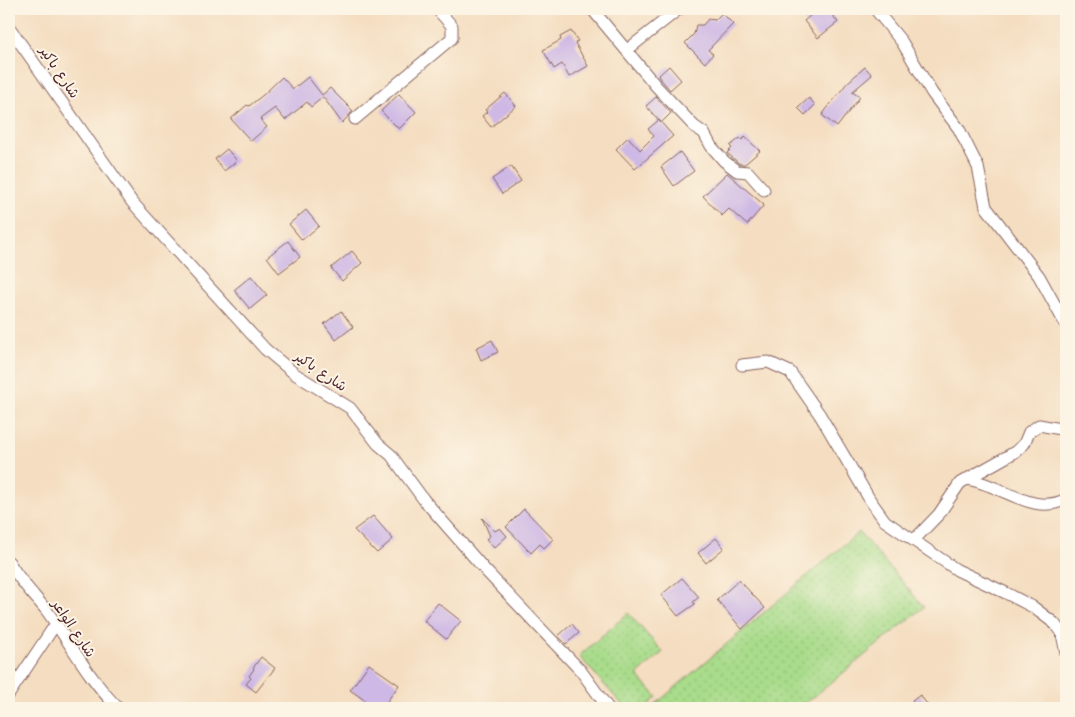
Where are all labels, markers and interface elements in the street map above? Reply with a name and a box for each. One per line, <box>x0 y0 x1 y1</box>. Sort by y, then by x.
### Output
street label: شارع باكير <box>34 42 84 103</box>
street label: شارع باكير <box>289 346 351 397</box>
street label: شارع الواعر <box>46 595 100 662</box>

